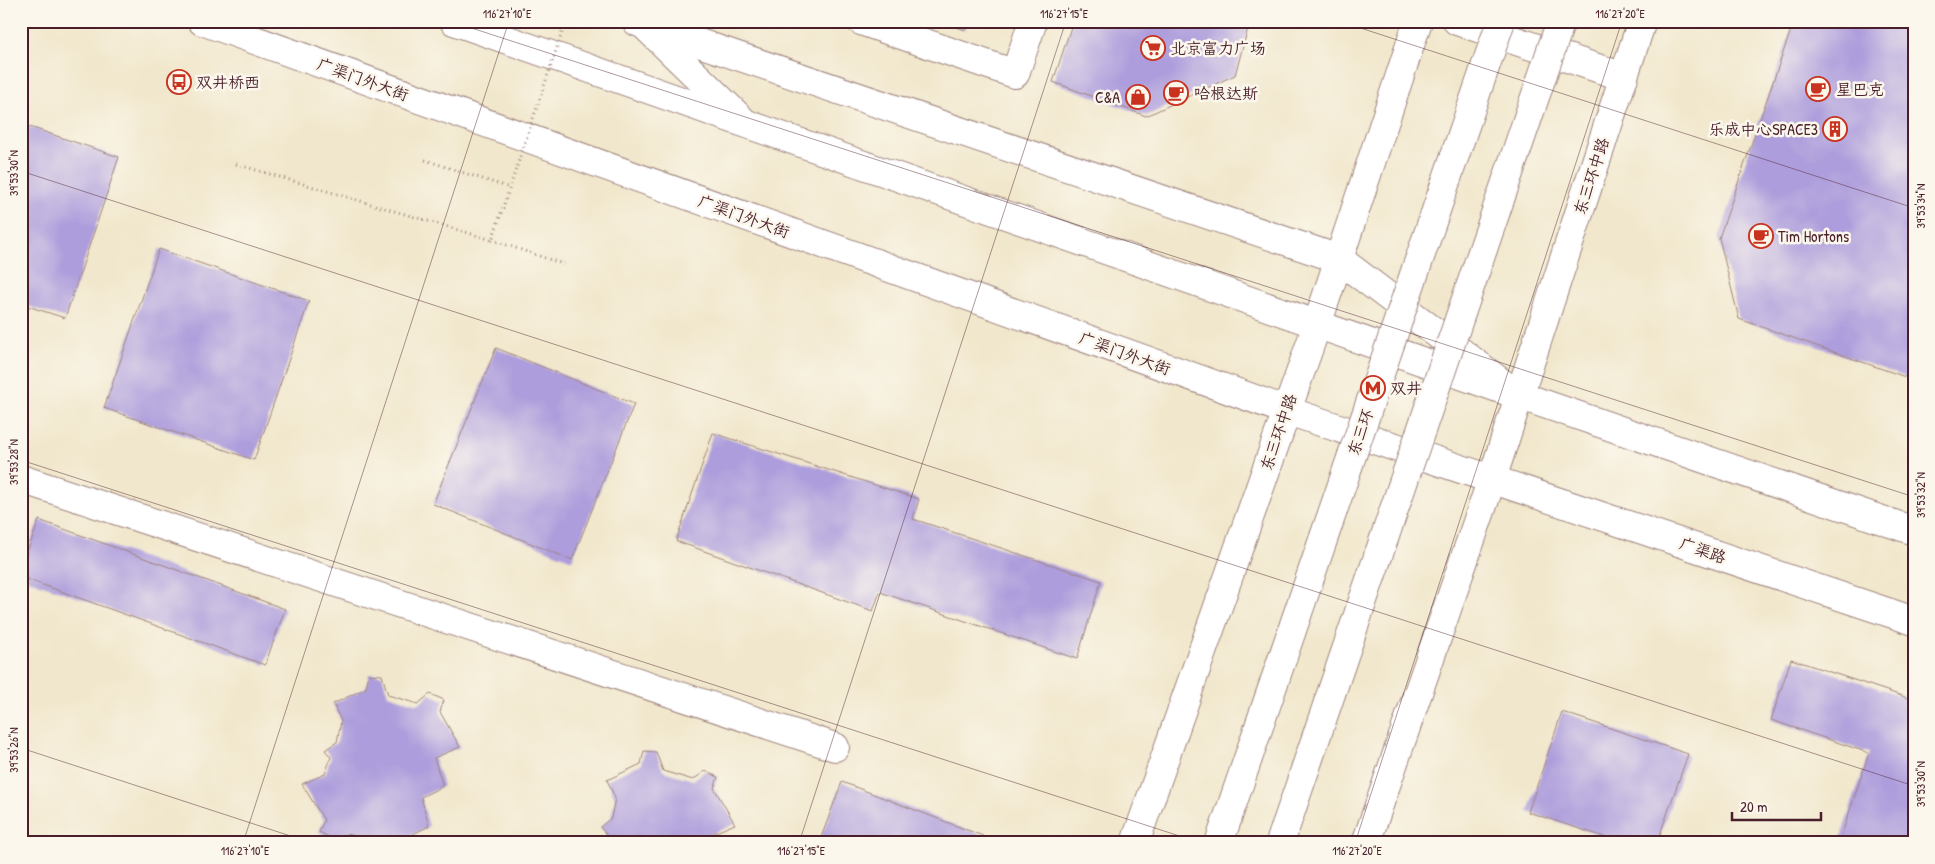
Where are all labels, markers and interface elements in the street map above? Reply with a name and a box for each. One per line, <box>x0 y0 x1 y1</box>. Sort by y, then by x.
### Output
text: 116°27'10"E <box>483 5 532 22</box>
text: 116°27'15"E <box>1040 5 1089 22</box>
text: 116°27'20"E <box>1595 5 1646 22</box>
supermarket icon: 北京富力广场 <box>1140 35 1166 61</box>
place label: 北京富力广场 <box>1170 37 1266 59</box>
street label: 广渠门外大街 <box>314 52 412 106</box>
bus stop icon: 双井桥西 <box>166 69 192 95</box>
place label: 双井桥西 <box>196 71 260 93</box>
cafe icon: 星巴克 <box>1805 76 1831 102</box>
place label: 星巴克 <box>1836 78 1884 100</box>
cafe icon: 哈根达斯 <box>1163 80 1189 106</box>
place label: 哈根达斯 <box>1194 82 1258 104</box>
shop icon: C&A <box>1125 84 1151 110</box>
place label: C&A <box>1095 86 1120 108</box>
building icon: 乐成中心SPACE3 <box>1822 116 1848 142</box>
place label: 乐成中心SPACE3 <box>1708 118 1818 140</box>
street label: 东三环中路 <box>1568 135 1614 217</box>
text: 39°53'30"N <box>5 150 22 196</box>
text: 39°53'34"N <box>1912 184 1929 228</box>
street label: 广渠门外大街 <box>695 189 793 243</box>
cafe icon: Tim Hortons <box>1748 223 1774 249</box>
place label: Tim Hortons <box>1778 225 1849 247</box>
street label: 广渠门外大街 <box>1076 326 1174 380</box>
metro station icon: 双井 <box>1360 375 1386 401</box>
place label: 双井 <box>1390 377 1422 399</box>
street label: 东三环中路 <box>1255 391 1301 473</box>
street label: 东三环 <box>1342 406 1378 458</box>
text: 39°53'28"N <box>5 439 22 485</box>
text: 39°53'32"N <box>1912 472 1929 518</box>
street label: 广渠路 <box>1677 532 1729 568</box>
text: 39°53'26"N <box>5 727 22 773</box>
text: 39°53'30"N <box>1912 761 1929 807</box>
scale bar <box>1732 789 1821 821</box>
text: 20 m <box>1740 796 1767 817</box>
text: 116°27'10"E <box>221 842 270 859</box>
text: 116°27'15"E <box>777 842 826 859</box>
text: 116°27'20"E <box>1332 842 1383 859</box>

